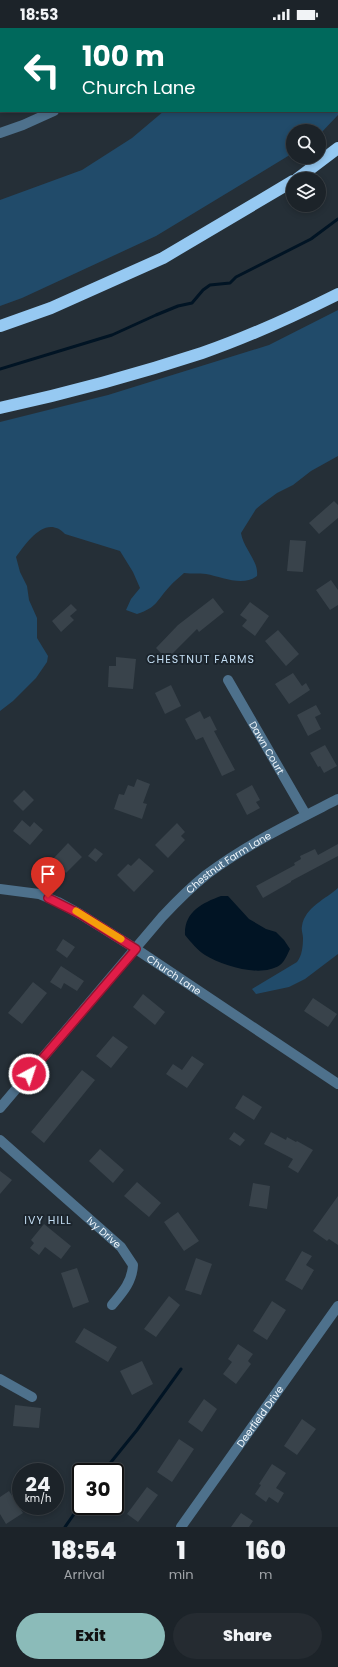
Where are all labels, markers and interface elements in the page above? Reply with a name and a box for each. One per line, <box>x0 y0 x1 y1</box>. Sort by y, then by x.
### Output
text: 18:53 <box>20 4 58 25</box>
text: 100 m <box>82 37 165 76</box>
icon: left <box>16 44 68 96</box>
text: Church Lane <box>82 75 196 100</box>
map controls <box>286 124 326 212</box>
button: search <box>286 124 326 164</box>
button: layers <box>286 172 326 212</box>
district label: CHESTNUT FARMS <box>147 651 255 667</box>
street label: Dawn Court <box>245 718 288 777</box>
street label: Chestnut Farm Lane <box>183 828 274 897</box>
pin <box>31 857 65 898</box>
icon: arrive <box>37 863 59 885</box>
street label: Church Lane <box>144 951 204 999</box>
position arrow <box>8 1053 50 1095</box>
district label: IVY HILL <box>24 1212 72 1228</box>
street label: Ivy Drive <box>83 1213 124 1252</box>
street label: Deerfield Drive <box>233 1383 287 1450</box>
speed limit sign: 30 <box>72 1463 124 1515</box>
text: 24 <box>26 1470 50 1498</box>
text: km/h <box>25 1491 51 1506</box>
text: 18:54 <box>52 1534 117 1567</box>
text: 1 <box>176 1534 186 1567</box>
text: 160 <box>246 1534 286 1567</box>
text: Arrival <box>64 1565 105 1584</box>
text: min <box>169 1565 194 1584</box>
text: m <box>259 1565 272 1584</box>
button: Exit <box>16 1613 165 1659</box>
button: Share <box>173 1613 322 1659</box>

